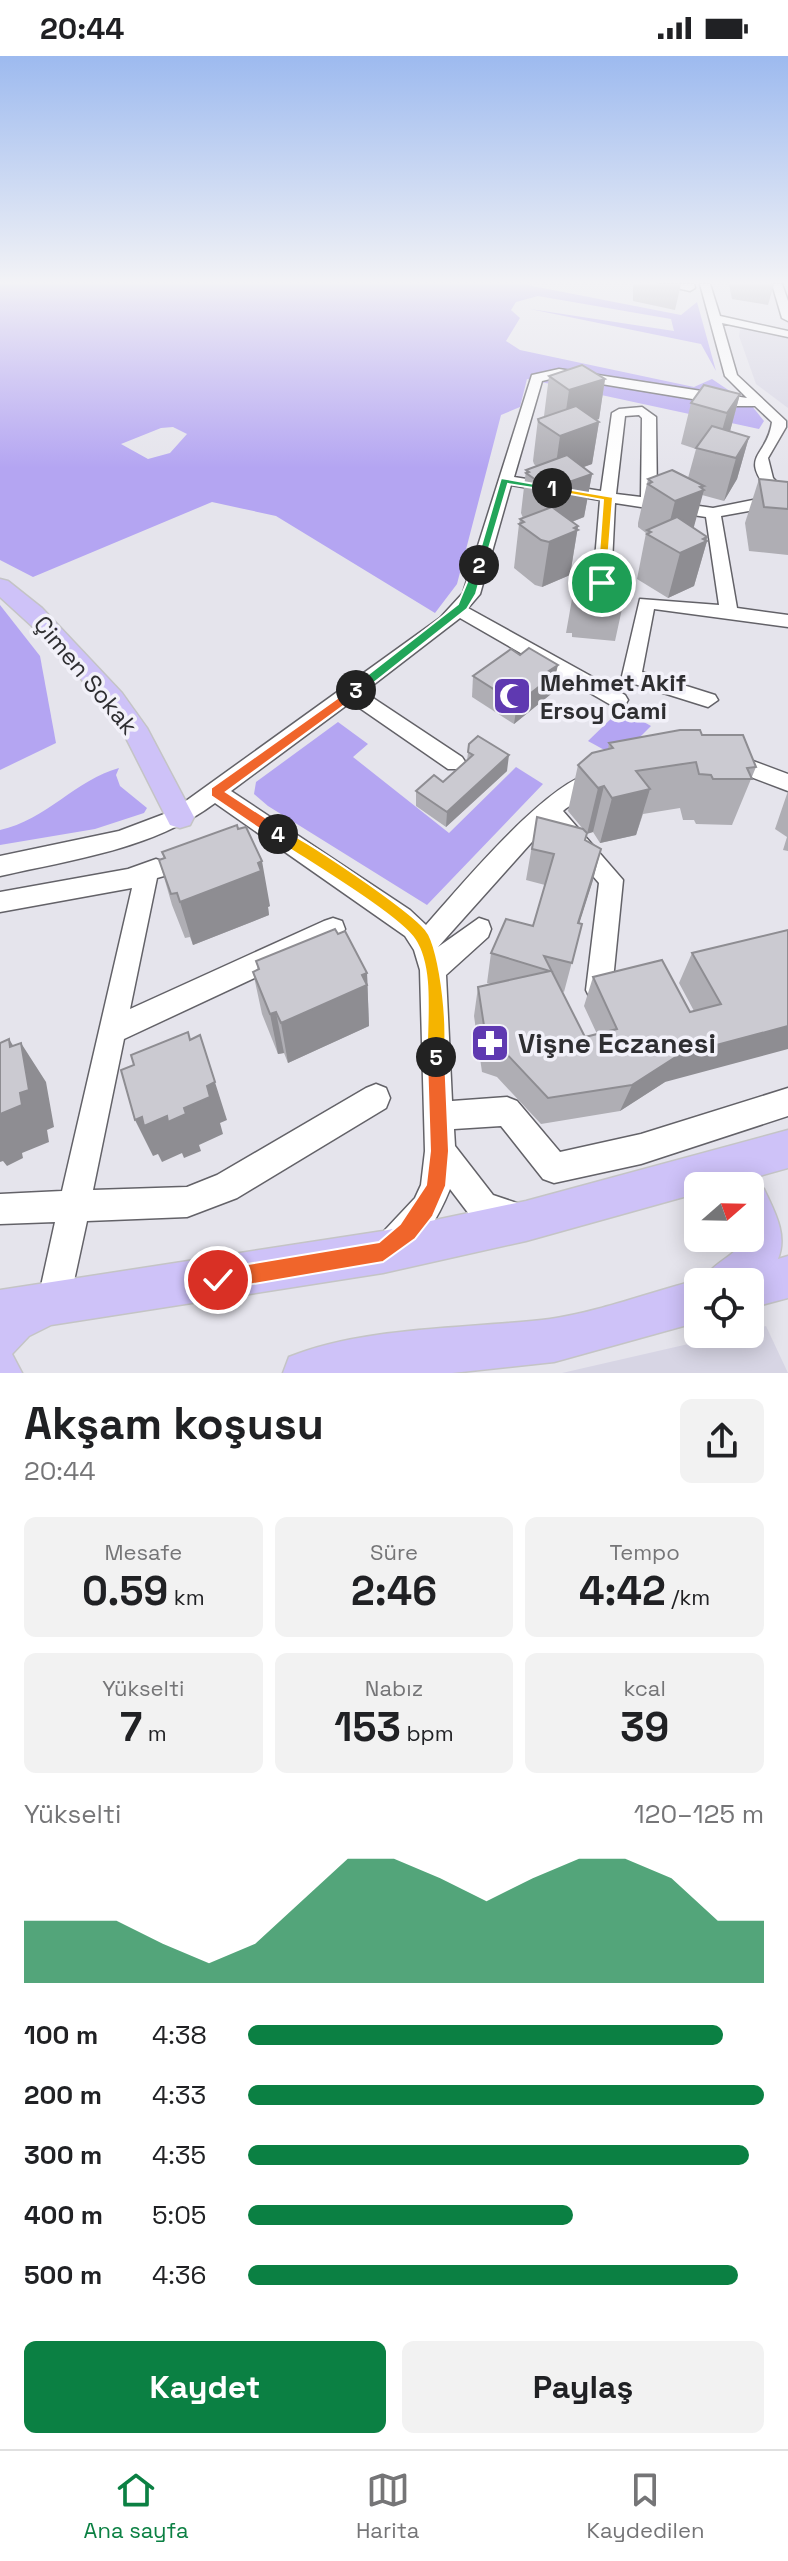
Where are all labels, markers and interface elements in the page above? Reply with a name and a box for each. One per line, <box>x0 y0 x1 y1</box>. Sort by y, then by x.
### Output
text: 20:44 <box>40 9 124 48</box>
pin: 1 <box>532 468 572 508</box>
text: 1 <box>547 474 557 502</box>
pin: 2 <box>459 545 499 585</box>
pin <box>568 549 636 617</box>
text: 2 <box>472 551 486 579</box>
icon: arrive <box>580 561 624 605</box>
street label: Çimen Sokak <box>27 609 145 741</box>
place label: Mehmet Akif Ersoy Cami <box>540 667 686 726</box>
pin: 3 <box>336 670 376 710</box>
mosque icon: Mehmet Akif Ersoy Cami <box>491 675 533 717</box>
text: 3 <box>349 676 363 704</box>
pin: 4 <box>258 814 298 854</box>
text: 4 <box>271 820 285 848</box>
pharmacy icon: Vişne Eczanesi <box>469 1022 511 1064</box>
place label: Vişne Eczanesi <box>518 1025 716 1061</box>
pin: 5 <box>416 1037 456 1077</box>
text: 5 <box>429 1043 443 1071</box>
north arrow <box>684 1172 764 1252</box>
map controls <box>684 1172 764 1348</box>
pin <box>184 1246 252 1314</box>
icon: check <box>196 1258 240 1302</box>
button: locate <box>684 1268 764 1348</box>
text: Akşam koşusu <box>24 1396 324 1452</box>
button: share <box>680 1399 764 1483</box>
text: 20:44 <box>24 1454 95 1488</box>
text: Mesafe <box>104 1538 182 1566</box>
text: Süre <box>370 1538 418 1566</box>
text: Tempo <box>609 1538 680 1566</box>
text: 0.59 <box>82 1566 168 1617</box>
text: 2:46 <box>351 1566 437 1617</box>
text: 4:42 <box>579 1566 666 1617</box>
text: km <box>168 1583 205 1611</box>
text: /km <box>666 1583 710 1611</box>
text: Yükselti <box>102 1674 184 1702</box>
text: Nabız <box>365 1674 423 1702</box>
text: kcal <box>623 1674 666 1702</box>
text: 7 <box>120 1702 142 1753</box>
text: 153 <box>334 1702 401 1753</box>
text: 39 <box>620 1702 669 1753</box>
text: m <box>142 1719 167 1747</box>
text: bpm <box>401 1719 454 1747</box>
text: Yükselti <box>24 1797 121 1831</box>
text: 120–125 m <box>634 1797 764 1831</box>
text: 100 m <box>24 2018 98 2052</box>
text: 4:38 <box>152 2018 207 2052</box>
text: 200 m <box>24 2078 102 2112</box>
text: 4:33 <box>152 2078 206 2112</box>
text: 300 m <box>24 2138 102 2172</box>
text: 4:35 <box>152 2138 206 2172</box>
text: 400 m <box>24 2198 103 2232</box>
text: 5:05 <box>152 2198 206 2232</box>
text: 500 m <box>24 2258 102 2292</box>
text: 4:36 <box>152 2258 206 2292</box>
button: Kaydet <box>24 2341 386 2433</box>
button: Paylaş <box>402 2341 764 2433</box>
tab: Ana sayfa <box>84 2468 189 2544</box>
tab: Harita <box>356 2468 419 2544</box>
tab: Kaydedilen <box>587 2468 704 2544</box>

